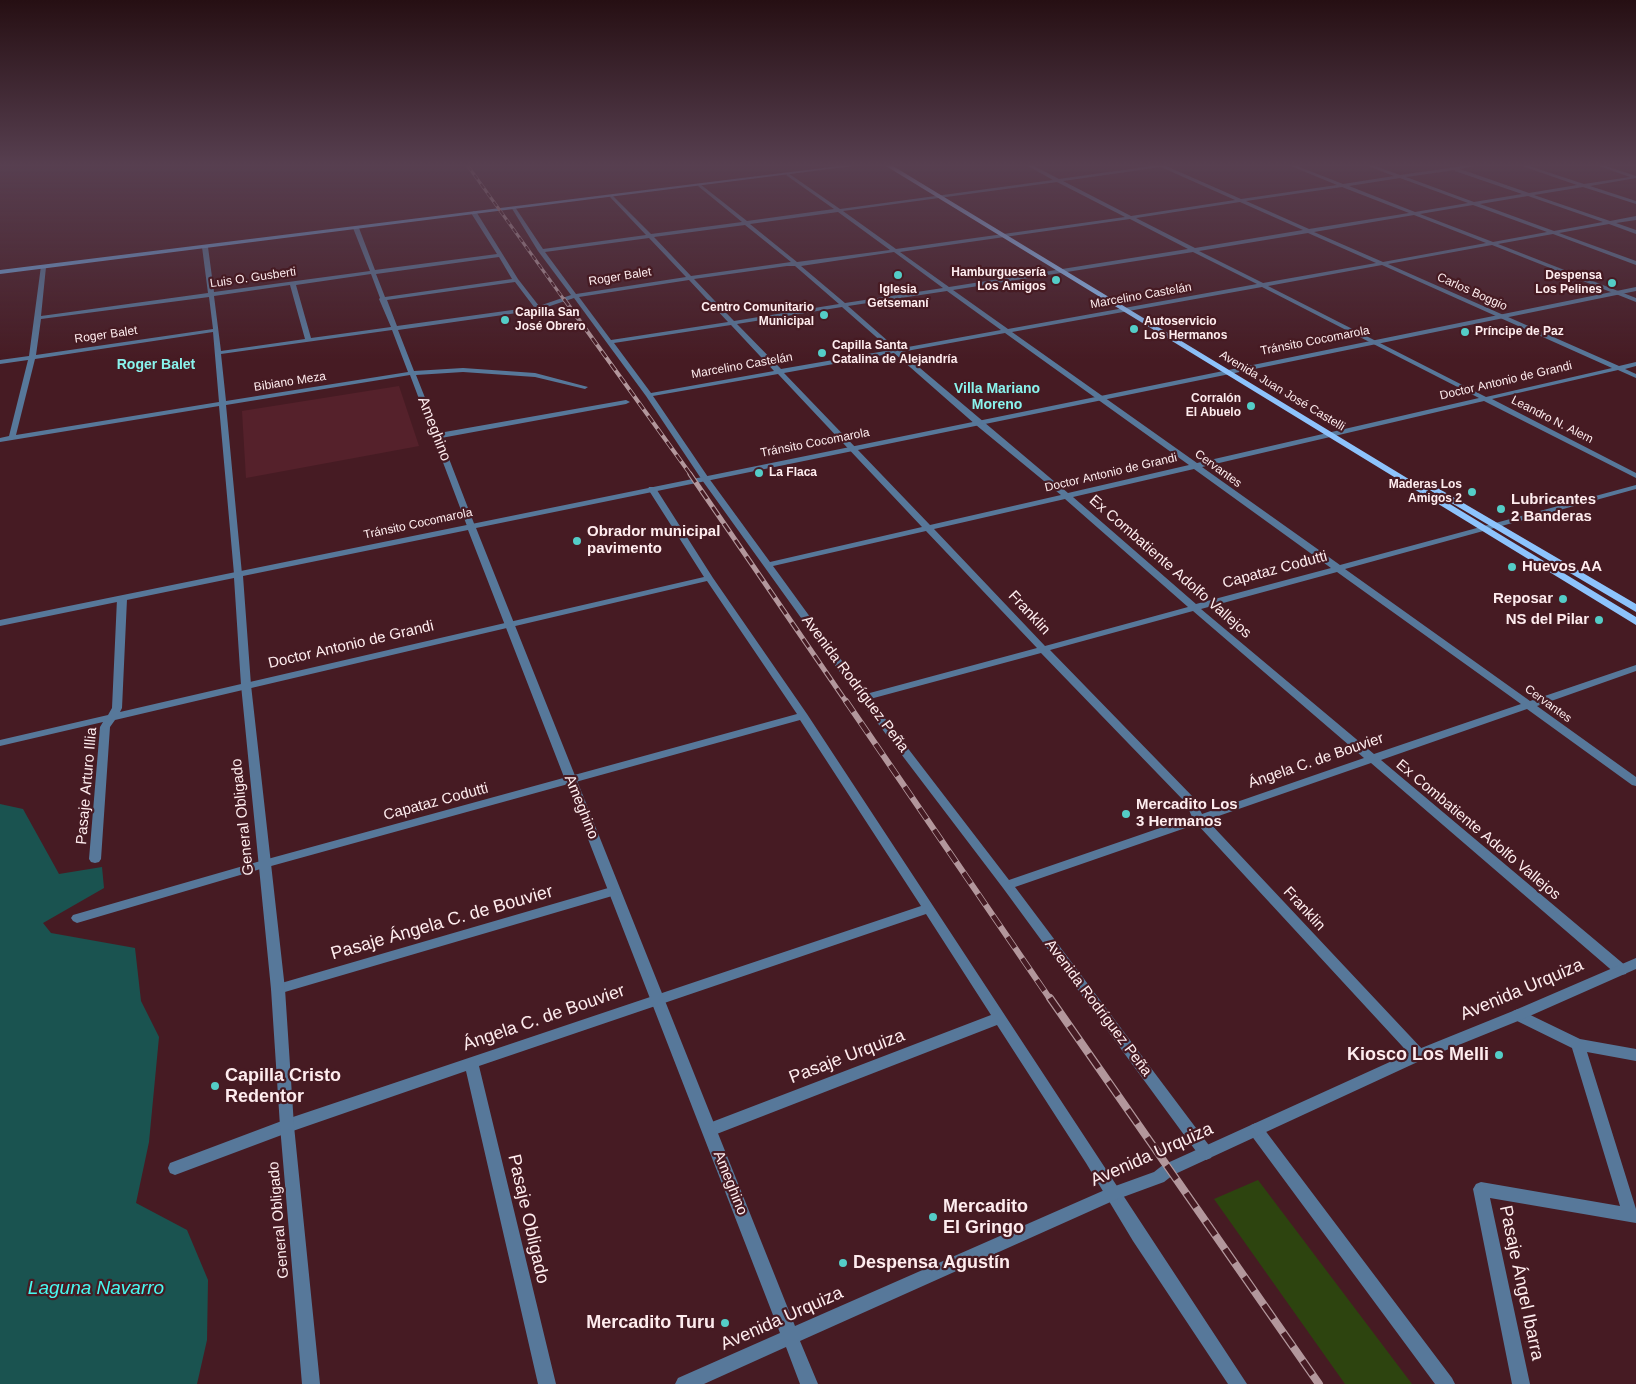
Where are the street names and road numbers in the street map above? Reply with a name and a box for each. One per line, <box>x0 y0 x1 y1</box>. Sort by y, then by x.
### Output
street label: Luis O. Gusberti <box>209 265 297 291</box>
street label: Roger Balet <box>588 265 652 289</box>
street label: Carlos Boggio <box>1435 270 1509 314</box>
street label: Marcelino Castelán <box>1089 280 1193 312</box>
street label: Roger Balet <box>74 323 138 347</box>
street label: Tránsito Cocomarola <box>1259 323 1371 359</box>
street label: Avenida Juan José Castelli <box>1217 348 1347 434</box>
street label: Marcelino Castelán <box>690 350 794 382</box>
street label: Doctor Antonio de Grandi <box>1438 359 1574 403</box>
street label: Bibiano Meza <box>253 369 327 395</box>
street label: Leandro N. Alem <box>1509 393 1595 447</box>
street label: Ameghino <box>413 394 455 464</box>
street label: Tránsito Cocomarola <box>759 425 871 461</box>
street label: Cervantes <box>1192 447 1244 491</box>
street label: Doctor Antonio de Grandi <box>1043 451 1179 495</box>
street label: Ex Combatiente Adolfo Vallejos <box>1085 492 1255 642</box>
street label: Tránsito Cocomarola <box>362 505 474 543</box>
street label: Capataz Codutti <box>1221 547 1329 593</box>
street label: Franklin <box>1004 587 1054 639</box>
street label: Avenida Rodríguez Peña <box>798 612 912 756</box>
street label: Doctor Antonio de Grandi <box>267 617 435 673</box>
street label: Cervantes <box>1522 682 1574 726</box>
street label: Pasaje Arturo Illia <box>73 727 101 845</box>
street label: Ángela C. de Bouvier <box>1246 729 1386 793</box>
street label: Ex Combatiente Adolfo Vallejos <box>1392 756 1564 904</box>
street label: General Obligado <box>228 758 258 876</box>
street label: Ameghino <box>560 772 602 842</box>
street label: Capataz Codutti <box>382 779 490 825</box>
street label: Pasaje Ángela C. de Bouvier <box>328 881 556 965</box>
street label: Franklin <box>1279 883 1329 935</box>
street label: Avenida Rodríguez Peña <box>1041 936 1155 1080</box>
street label: Avenida Urquiza <box>1457 954 1587 1026</box>
street label: Ángela C. de Bouvier <box>460 980 628 1056</box>
street label: Pasaje Urquiza <box>786 1025 908 1089</box>
street label: Avenida Urquiza <box>1087 1118 1217 1192</box>
street label: Ameghino <box>709 1148 751 1218</box>
street label: Pasaje Obligado <box>503 1152 553 1286</box>
street label: General Obligado <box>265 1161 293 1279</box>
street label: Pasaje Ángel Ibarra <box>1494 1203 1548 1363</box>
street label: Avenida Urquiza <box>717 1282 847 1356</box>

